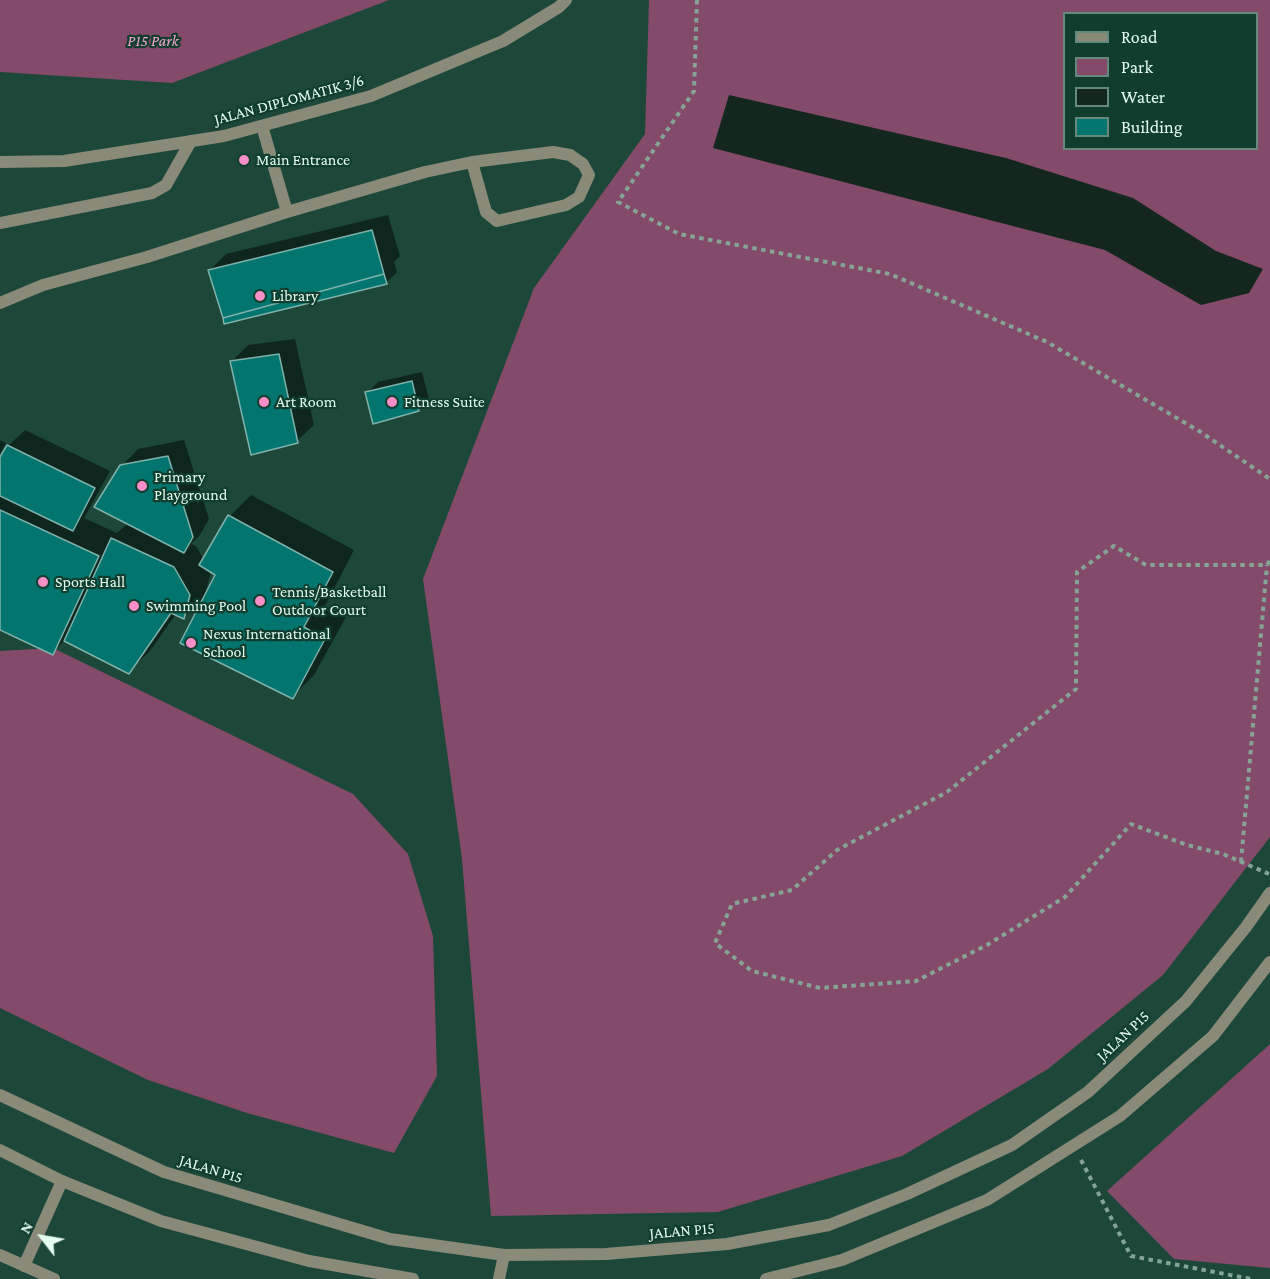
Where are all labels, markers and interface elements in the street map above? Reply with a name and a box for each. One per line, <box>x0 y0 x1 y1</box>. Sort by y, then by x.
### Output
legend <box>1063 12 1258 150</box>
text: Road <box>1121 27 1158 47</box>
park label: P15 Park <box>127 31 179 51</box>
text: Park <box>1121 57 1153 77</box>
street label: JALAN DIPLOMATIK 3/6 <box>212 71 366 129</box>
text: Water <box>1121 87 1165 107</box>
text: Building <box>1121 117 1182 137</box>
place label: Main Entrance <box>256 150 350 170</box>
marker: Main Entrance <box>237 153 251 167</box>
place label: Library <box>272 286 318 306</box>
marker: Library <box>253 289 267 303</box>
place label: Art Room <box>276 392 336 412</box>
place label: Fitness Suite <box>404 392 485 412</box>
marker: Art Room <box>257 395 271 409</box>
marker: Fitness Suite <box>385 395 399 409</box>
place label: Primary Playground <box>154 467 227 505</box>
marker: Primary Playground <box>135 479 149 493</box>
place label: Sports Hall <box>55 572 125 592</box>
marker: Sports Hall <box>36 575 50 589</box>
place label: Tennis/Basketball Outdoor Court <box>272 582 386 620</box>
marker: Tennis/Basketball Outdoor Court <box>253 594 267 608</box>
place label: Swimming Pool <box>146 596 246 616</box>
marker: Swimming Pool <box>127 599 141 613</box>
place label: Nexus International School <box>203 624 330 662</box>
marker: Nexus International School <box>184 636 198 650</box>
street label: JALAN P15 <box>1093 1007 1153 1065</box>
street label: JALAN P15 <box>177 1150 245 1188</box>
north arrow <box>12 1207 72 1267</box>
text: N <box>16 1218 36 1237</box>
street label: JALAN P15 <box>649 1219 715 1243</box>

